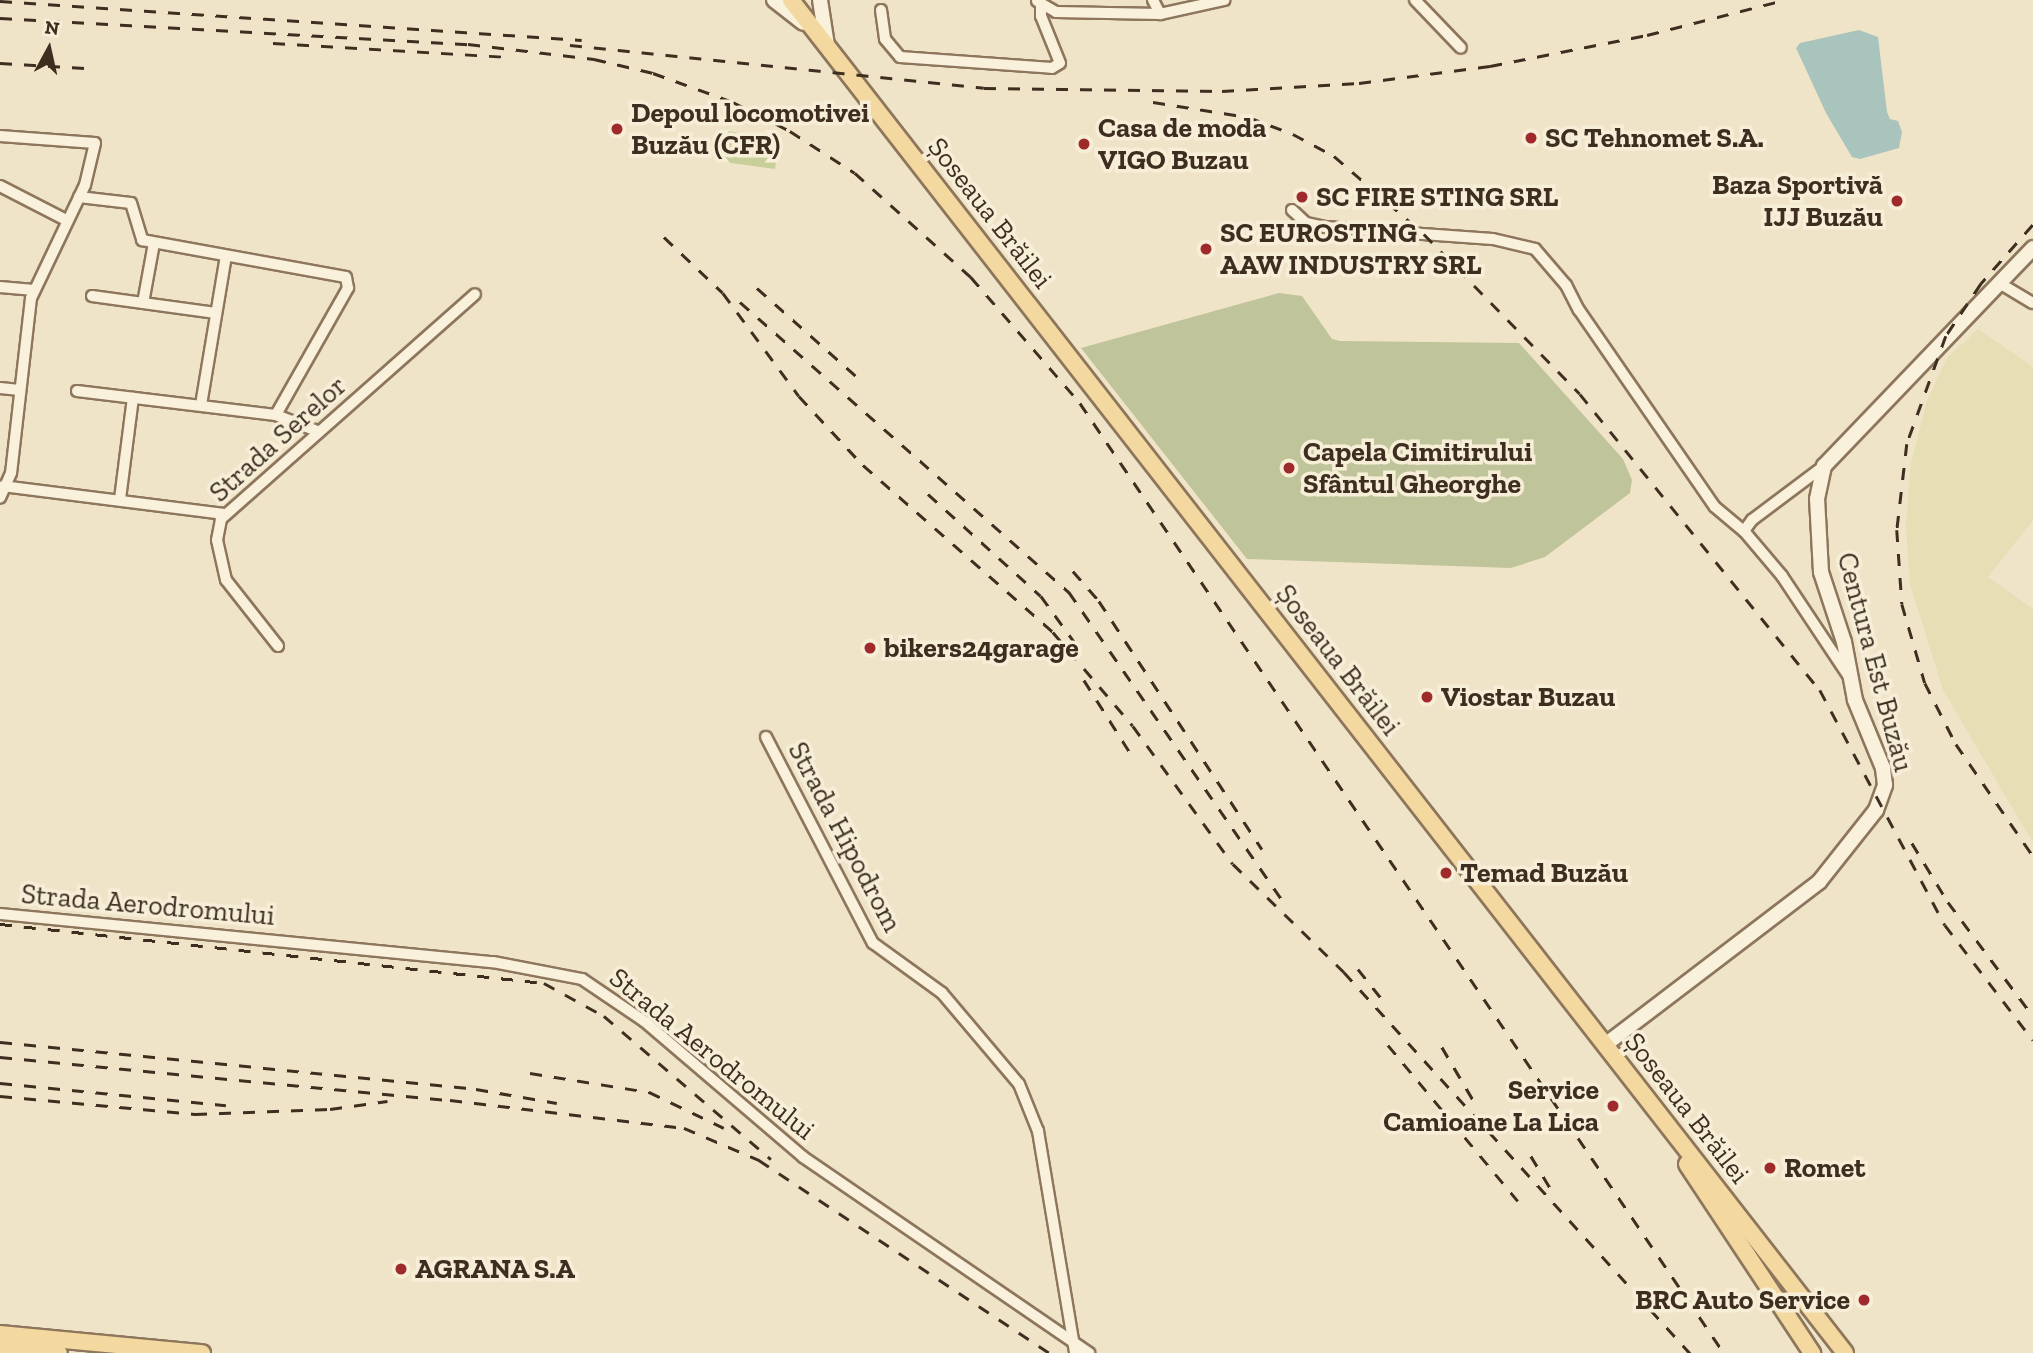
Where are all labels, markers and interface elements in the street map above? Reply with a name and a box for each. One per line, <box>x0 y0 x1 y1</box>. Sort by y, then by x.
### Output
north arrow <box>14 14 84 84</box>
text: N <box>43 15 61 40</box>
place label: Depoul locomotivei Buzău (CFR) <box>631 96 869 162</box>
place label: Casa de moda VIGO Buzau <box>1098 111 1266 177</box>
marker: Depoul locomotivei Buzău (CFR) <box>609 121 625 137</box>
place label: SC Tehnomet S.A. <box>1545 121 1764 155</box>
marker: SC Tehnomet S.A. <box>1523 130 1539 146</box>
street label: Șoseaua Brăilei <box>921 131 1059 295</box>
marker: Casa de moda VIGO Buzau <box>1076 136 1092 152</box>
place label: Baza Sportivă IJJ Buzău <box>1712 168 1883 234</box>
place label: SC FIRE STING SRL <box>1316 180 1558 214</box>
marker: SC FIRE STING SRL <box>1294 189 1310 205</box>
marker: Baza Sportivă IJJ Buzău <box>1889 193 1905 209</box>
place label: SC EUROSTING AAW INDUSTRY SRL <box>1220 216 1483 282</box>
marker: SC EUROSTING AAW INDUSTRY SRL <box>1198 241 1214 257</box>
street label: Strada Serelor <box>203 369 353 509</box>
place label: Capela Cimitirului Sfântul Gheorghe <box>1303 435 1532 501</box>
marker: Capela Cimitirului Sfântul Gheorghe <box>1281 460 1297 476</box>
street label: Centura Est Buzău <box>1830 549 1920 775</box>
street label: Șoseaua Brăilei <box>1269 578 1407 742</box>
place label: bikers24garage <box>884 631 1079 665</box>
marker: bikers24garage <box>862 640 878 656</box>
place label: Viostar Buzau <box>1441 680 1616 714</box>
marker: Viostar Buzau <box>1419 689 1435 705</box>
street label: Strada Hipodrom <box>781 736 909 938</box>
place label: Temad Buzău <box>1460 856 1628 890</box>
marker: Temad Buzău <box>1438 865 1454 881</box>
street label: Strada Aerodromului <box>19 877 277 933</box>
street label: Strada Aerodromului <box>602 961 822 1147</box>
street label: Șoseaua Brăilei <box>1618 1026 1756 1190</box>
place label: Service Camioane La Lica <box>1383 1073 1599 1139</box>
marker: Service Camioane La Lica <box>1605 1098 1621 1114</box>
place label: Romet <box>1784 1151 1866 1185</box>
marker: Romet <box>1762 1160 1778 1176</box>
place label: AGRANA S.A <box>415 1252 576 1286</box>
marker: AGRANA S.A <box>393 1261 409 1277</box>
place label: BRC Auto Service <box>1634 1283 1850 1317</box>
marker: BRC Auto Service <box>1856 1292 1872 1308</box>

